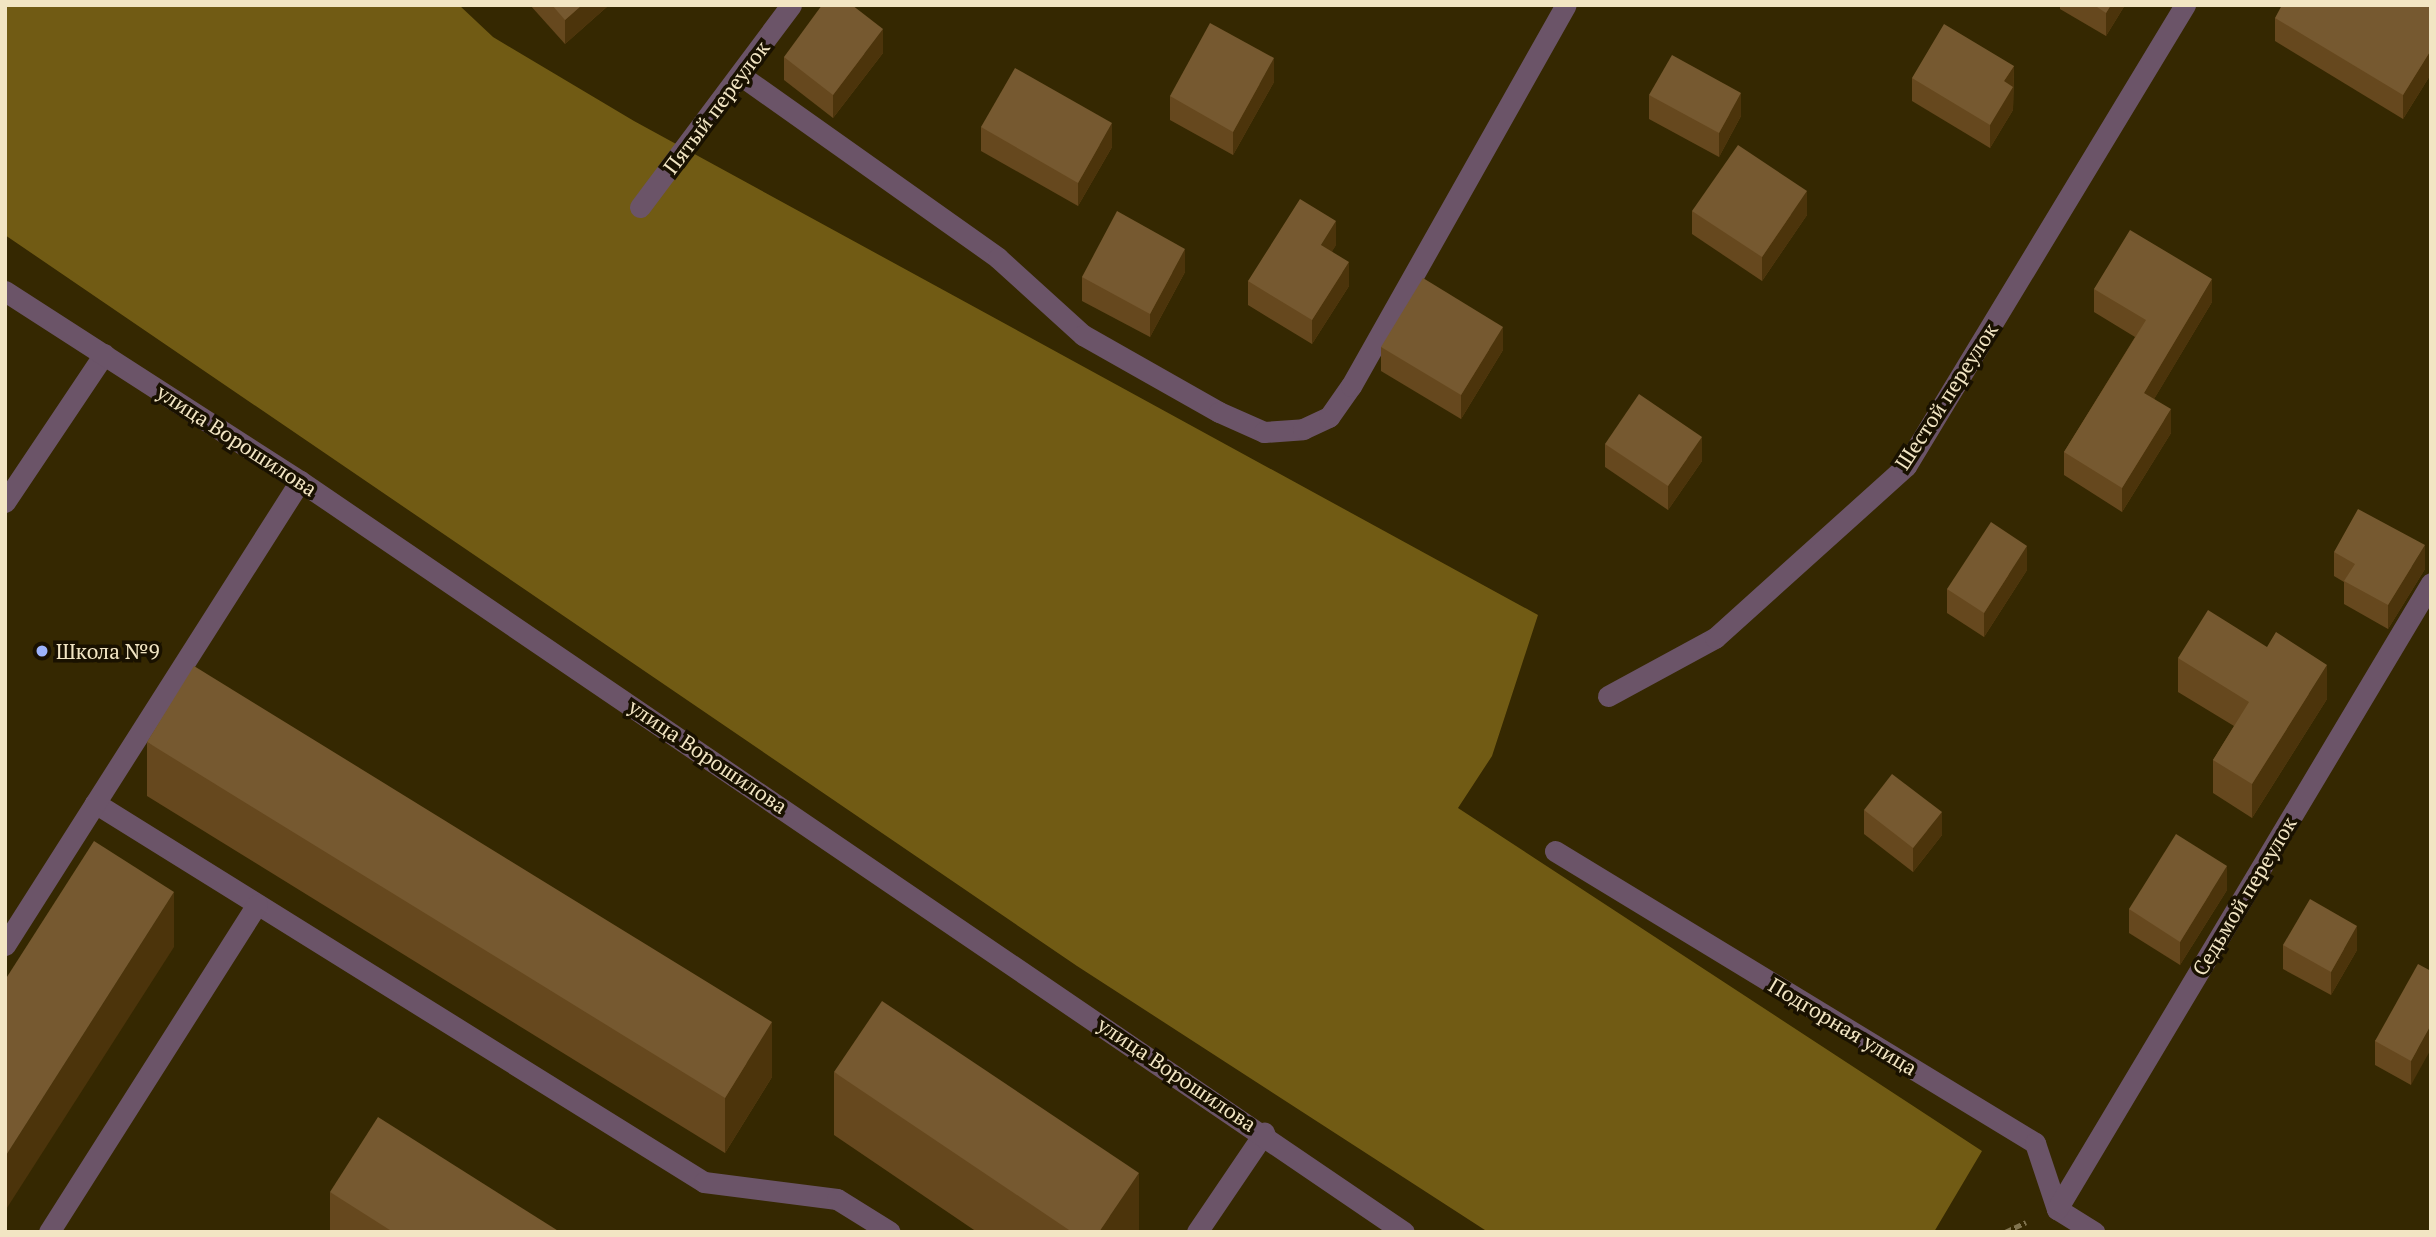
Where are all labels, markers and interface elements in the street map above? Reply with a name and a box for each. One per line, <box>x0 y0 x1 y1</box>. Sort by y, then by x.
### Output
street label: Пятый переулок <box>658 35 774 179</box>
street label: Шестой переулок <box>1889 318 2003 474</box>
street label: улица Ворошилова <box>152 379 322 501</box>
place label: Школа №9 <box>56 638 160 664</box>
marker: Школа №9 <box>34 643 50 659</box>
street label: улица Ворошилова <box>624 694 792 818</box>
street label: Седьмой переулок <box>2187 812 2301 980</box>
street label: Подгорная улица <box>1764 972 1922 1080</box>
street label: улица Ворошилова <box>1093 1012 1261 1136</box>

